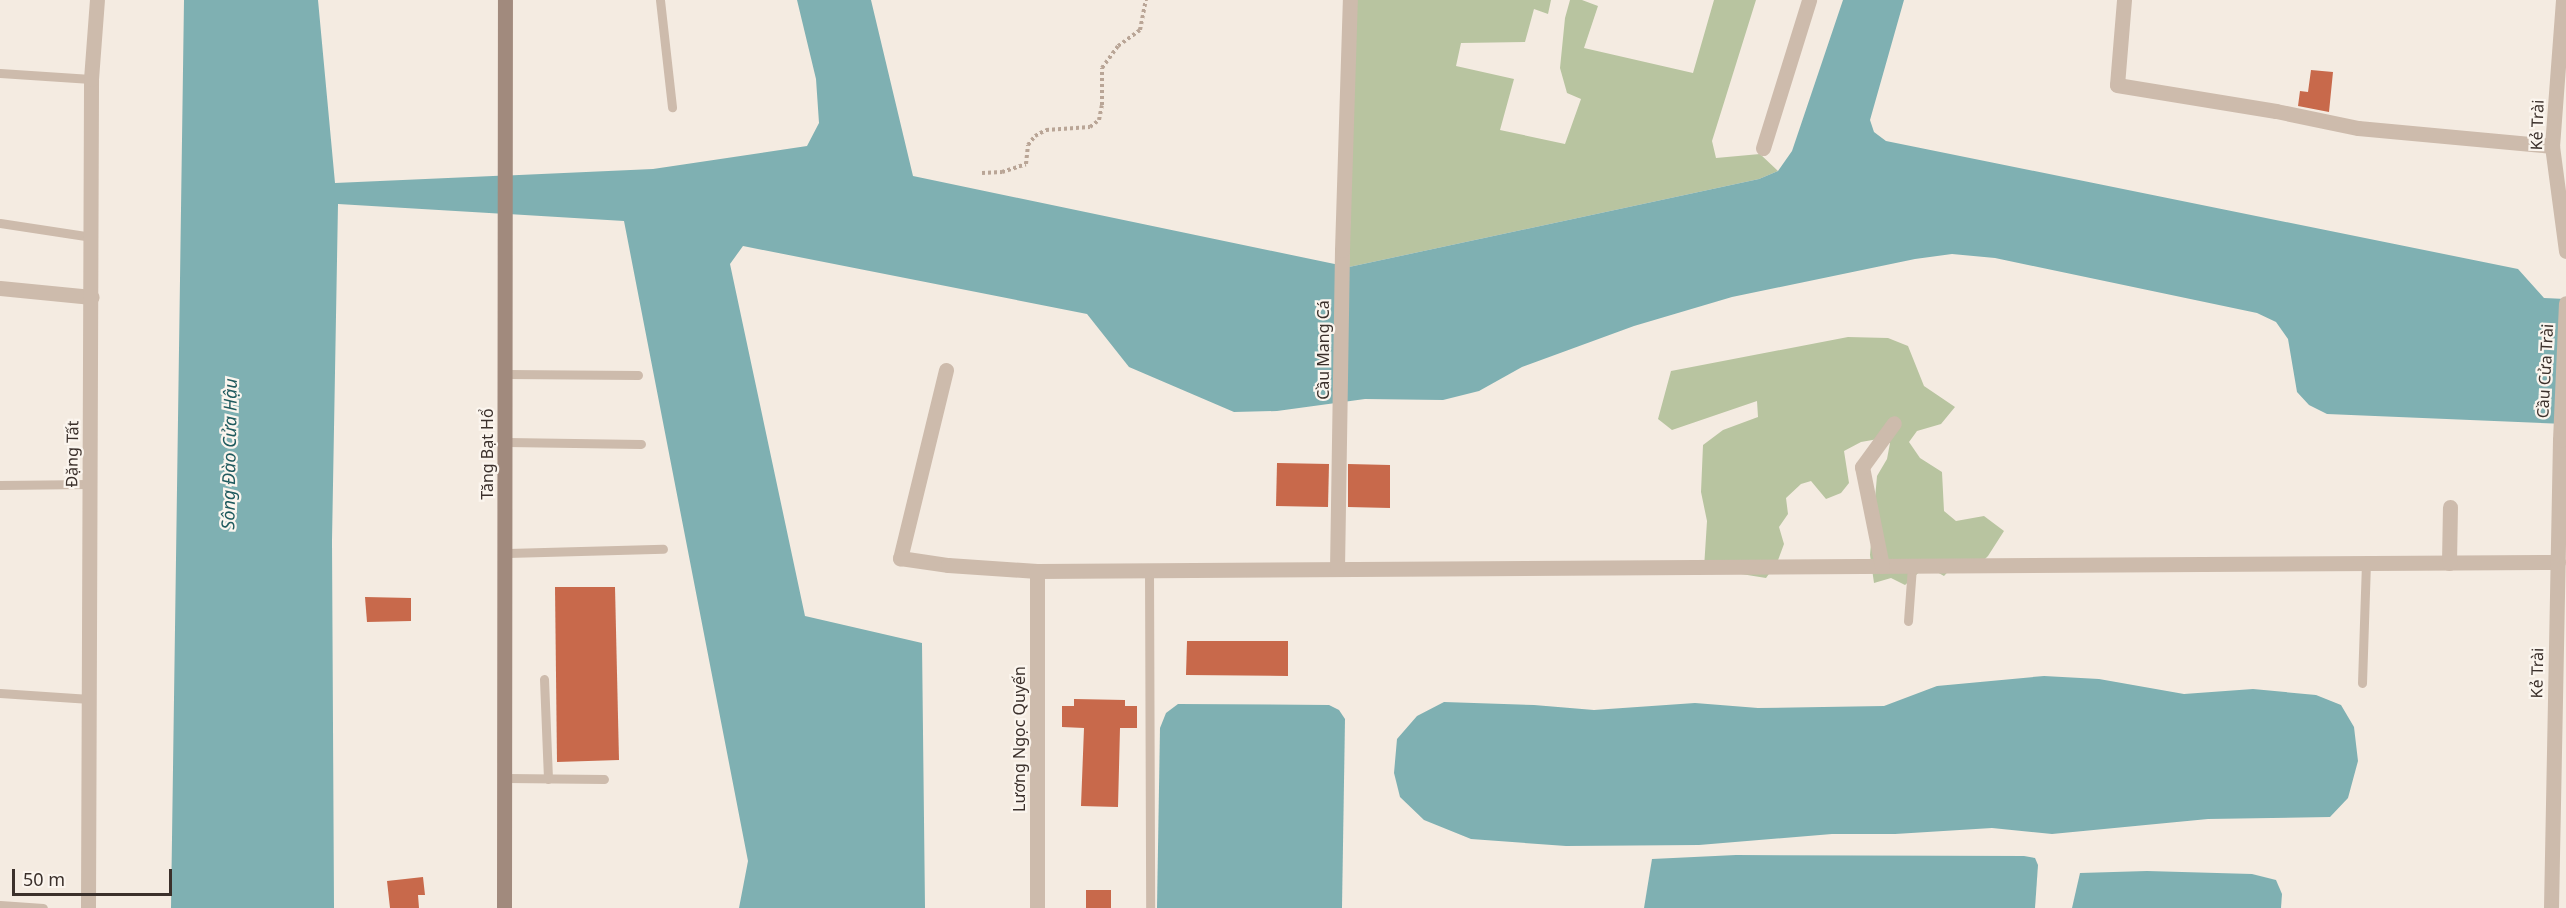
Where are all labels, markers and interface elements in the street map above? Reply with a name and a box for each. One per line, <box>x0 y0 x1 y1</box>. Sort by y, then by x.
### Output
street label: Kẻ Trài <box>2527 99 2547 151</box>
street label: Cầu Mang Cá <box>1313 300 1333 400</box>
street label: Cầu Cửa Trài <box>2533 323 2557 419</box>
water label: Sông Đào Cửa Hậu <box>217 378 241 530</box>
street label: Tăng Bạt Hổ <box>477 408 497 500</box>
street label: Đặng Tất <box>62 420 82 488</box>
street label: Kẻ Trài <box>2527 648 2547 698</box>
street label: Lương Ngọc Quyến <box>1009 666 1029 812</box>
scale bar <box>15 857 176 895</box>
text: 50 m <box>23 867 65 891</box>

